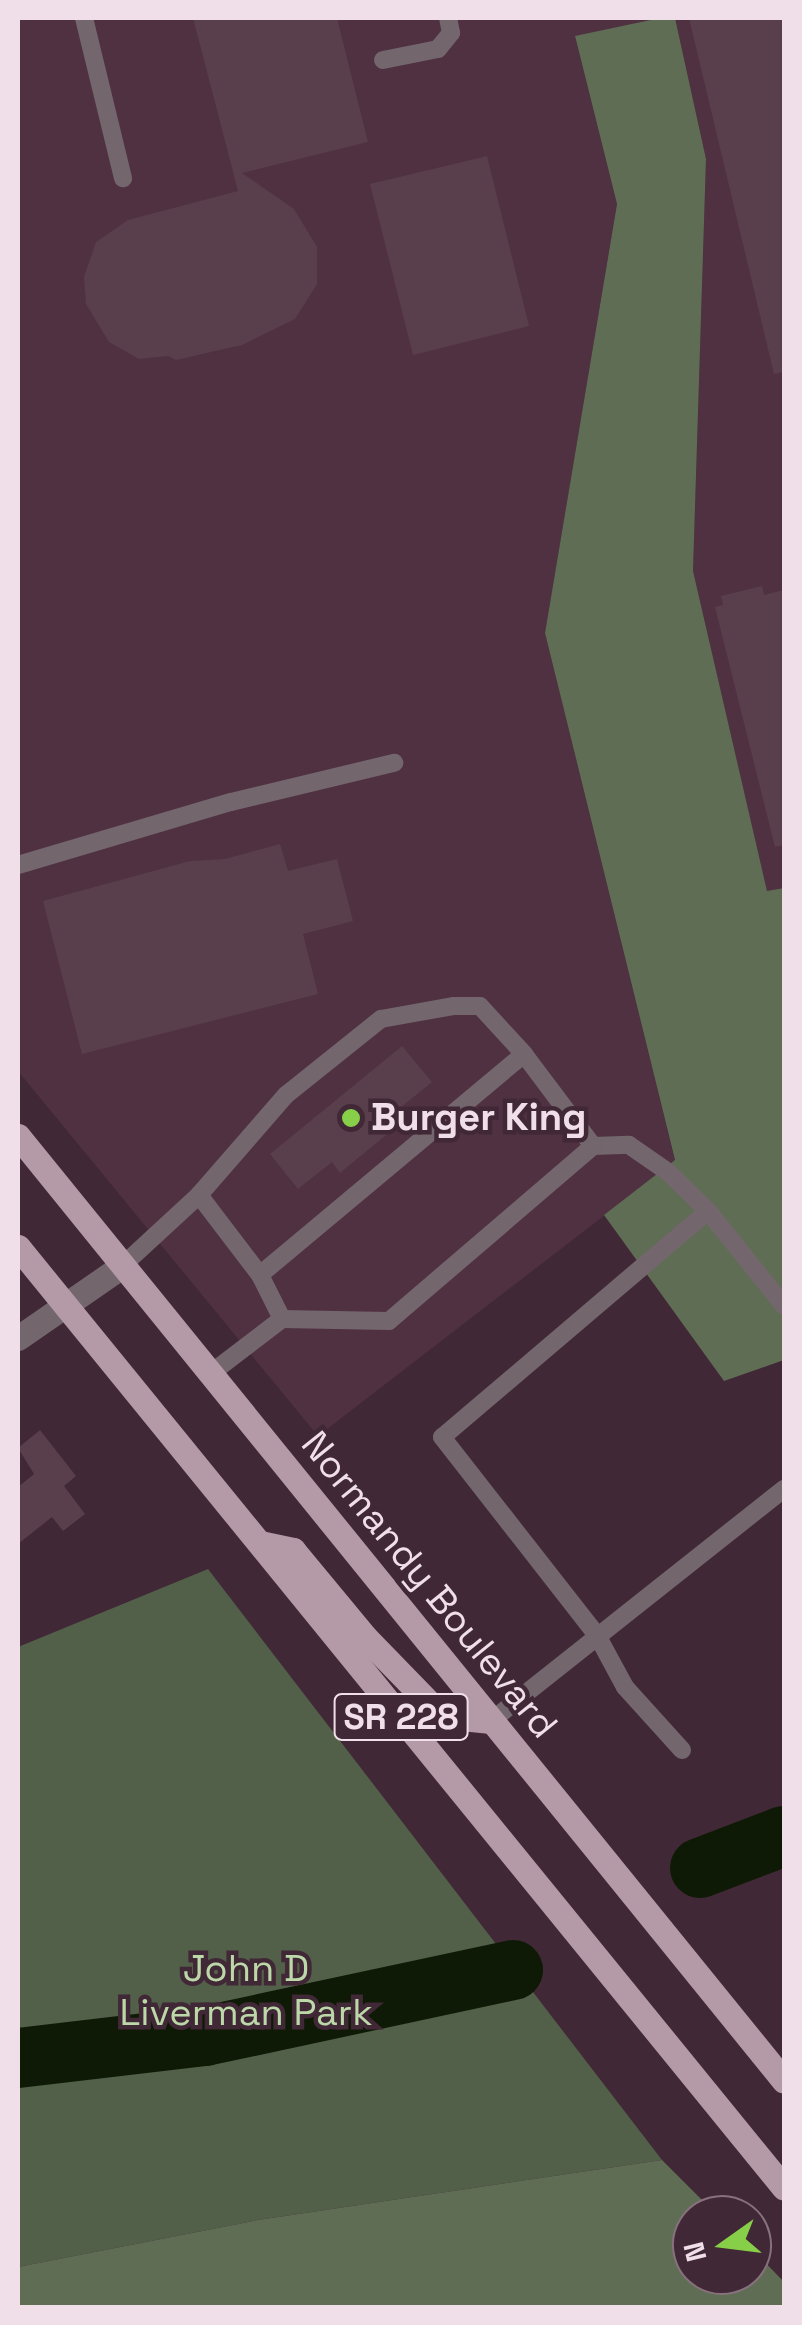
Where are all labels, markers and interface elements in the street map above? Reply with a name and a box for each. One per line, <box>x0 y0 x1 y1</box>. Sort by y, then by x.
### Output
place label: Burger King <box>371 1095 586 1141</box>
marker: Burger King <box>340 1107 362 1129</box>
street label: Normandy Boulevard <box>291 1423 567 1747</box>
road number: SR 228 <box>334 1687 468 1747</box>
park label: John D Liverman Park <box>119 1946 373 2036</box>
north arrow <box>672 2195 772 2295</box>
text: N <box>675 2238 715 2265</box>

